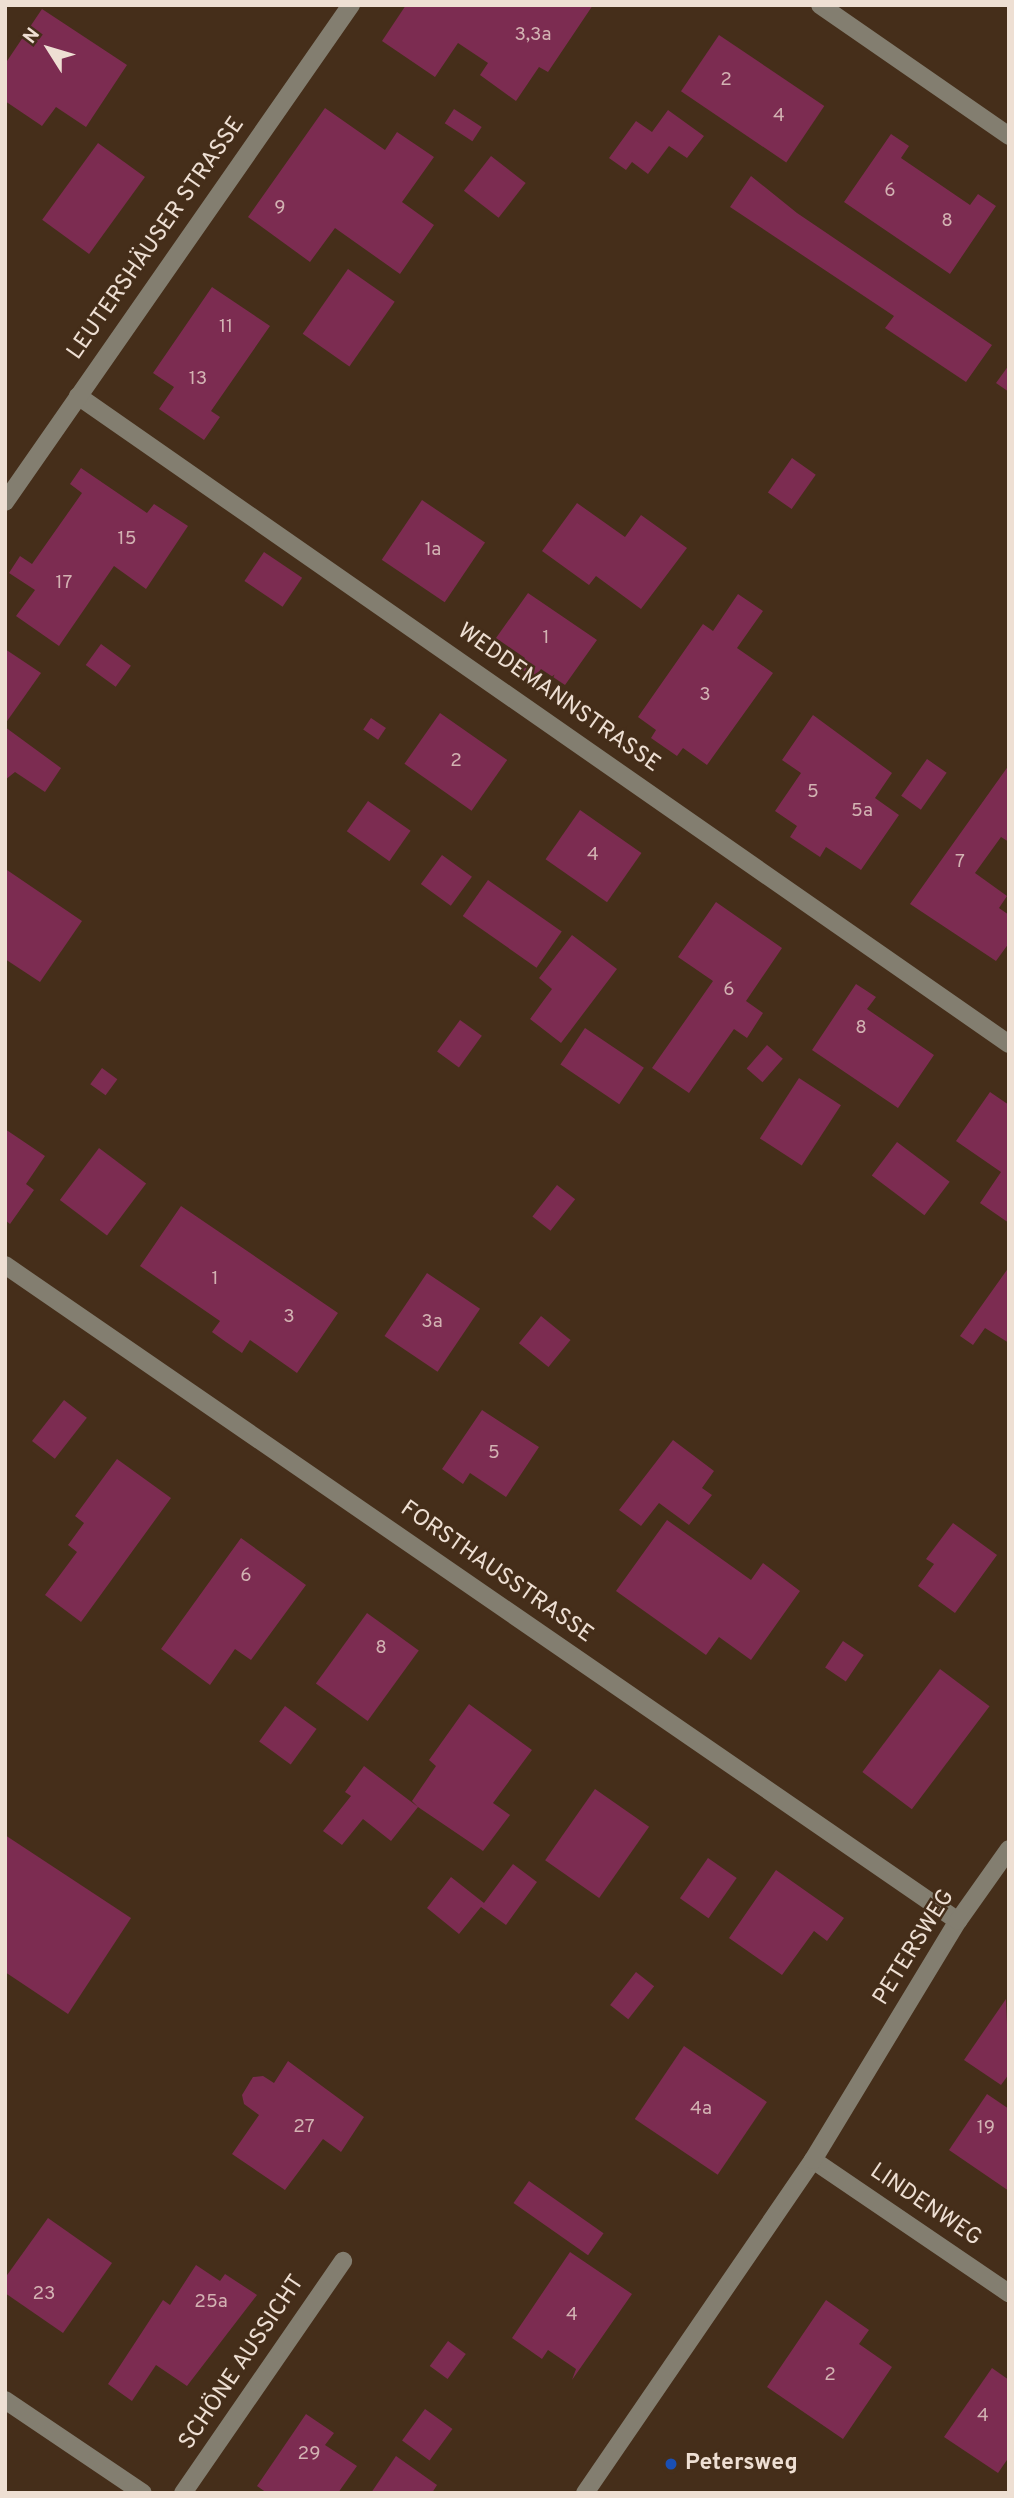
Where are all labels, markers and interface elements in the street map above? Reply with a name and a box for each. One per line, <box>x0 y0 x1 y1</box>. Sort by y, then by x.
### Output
north arrow <box>14 14 84 84</box>
text: N <box>19 24 46 49</box>
house number: 3,3a <box>514 25 552 47</box>
house number: 2 <box>720 70 732 92</box>
house number: 4 <box>773 106 785 128</box>
street label: LEUTERSHÄUSER STRASSE <box>62 112 252 366</box>
house number: 6 <box>884 181 896 203</box>
house number: 9 <box>274 198 286 220</box>
house number: 8 <box>941 211 953 233</box>
house number: 11 <box>219 317 233 339</box>
house number: 13 <box>189 369 207 391</box>
house number: 15 <box>118 529 136 551</box>
house number: 1a <box>425 540 441 562</box>
house number: 17 <box>56 573 72 595</box>
street label: WEDDEMANNSTRASSE <box>451 619 665 779</box>
house number: 1 <box>542 628 550 650</box>
house number: 3 <box>699 685 711 707</box>
house number: 2 <box>450 751 462 773</box>
house number: 5 <box>807 782 819 804</box>
house number: 5a <box>851 801 873 823</box>
house number: 4 <box>587 845 599 867</box>
house number: 7 <box>955 852 965 874</box>
house number: 6 <box>723 980 735 1002</box>
house number: 8 <box>855 1018 867 1040</box>
house number: 1 <box>211 1269 219 1291</box>
house number: 3 <box>283 1307 295 1329</box>
house number: 3a <box>421 1312 443 1334</box>
house number: 5 <box>488 1443 500 1465</box>
street label: FORSTHAUSSTRASSE <box>394 1496 598 1650</box>
house number: 6 <box>240 1566 252 1588</box>
house number: 8 <box>375 1638 387 1660</box>
street label: PETERSWEG <box>868 1885 962 2011</box>
house number: 4a <box>690 2099 712 2121</box>
house number: 27 <box>293 2117 315 2139</box>
house number: 19 <box>977 2118 995 2140</box>
street label: LINDENWEG <box>864 2159 986 2253</box>
street label: SCHÖNE AUSSICHT <box>174 2270 312 2456</box>
house number: 23 <box>32 2284 56 2306</box>
house number: 25a <box>194 2292 228 2314</box>
house number: 4 <box>566 2305 578 2327</box>
house number: 2 <box>824 2365 836 2387</box>
house number: 4 <box>977 2406 989 2428</box>
house number: 29 <box>298 2444 320 2466</box>
place label: Petersweg <box>685 2450 798 2478</box>
marker: Petersweg <box>663 2456 679 2472</box>

